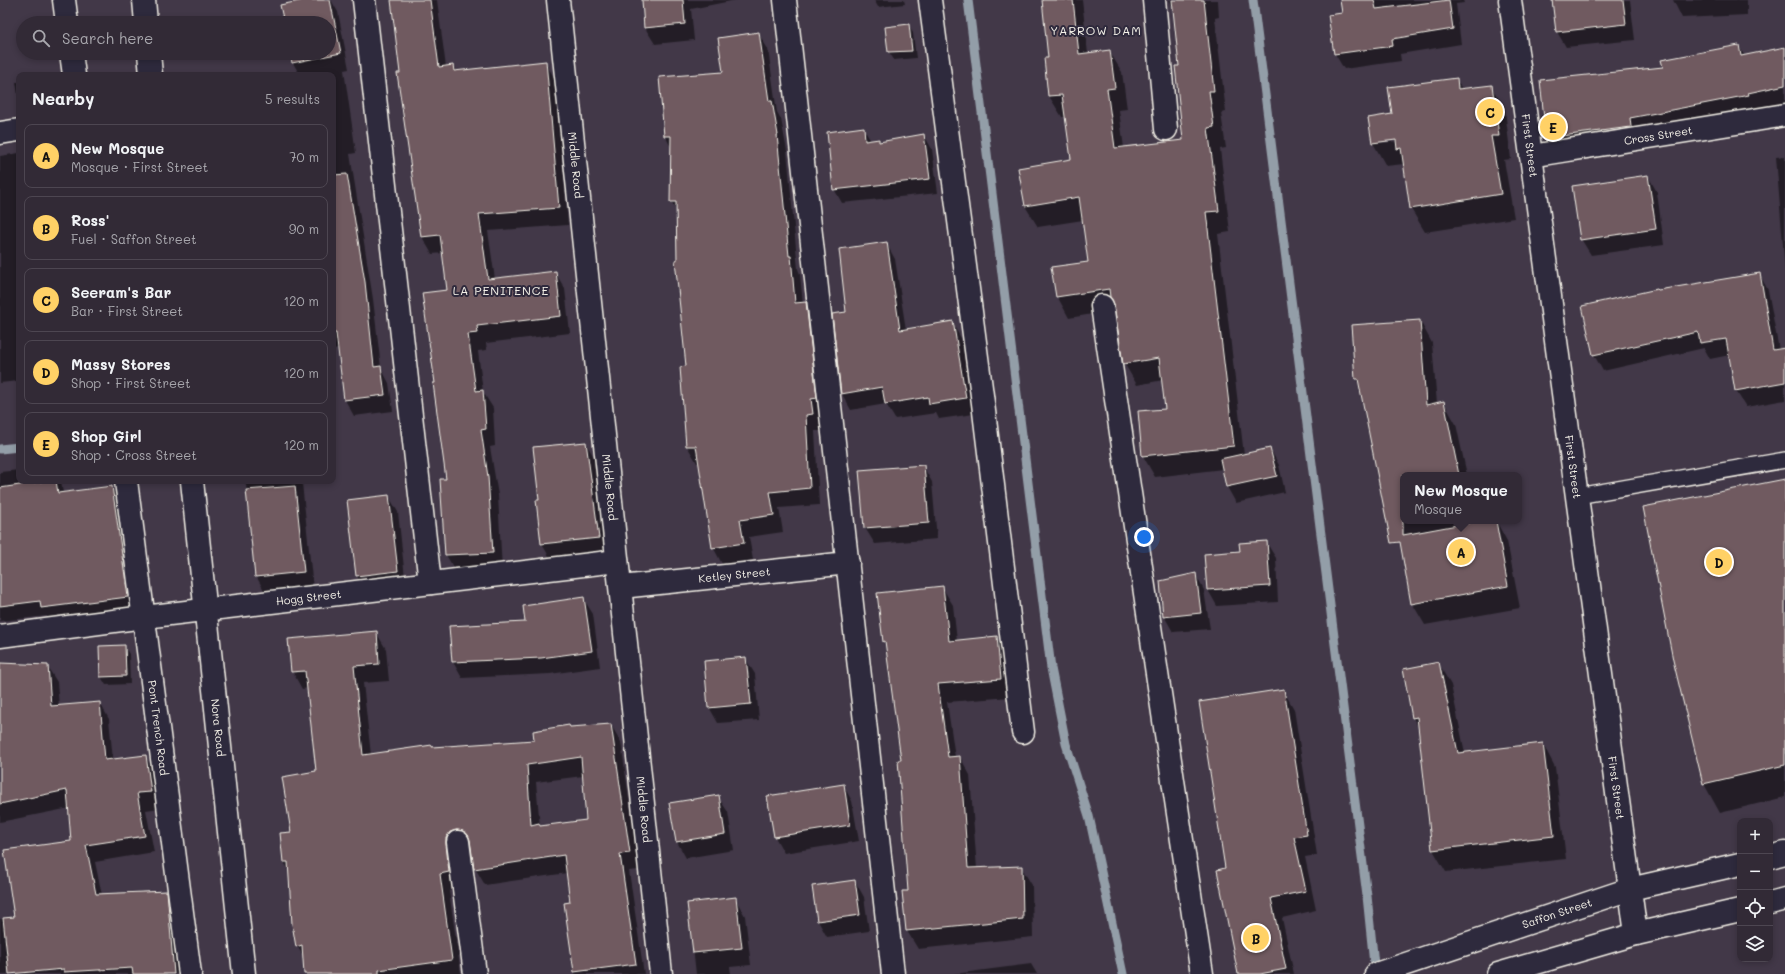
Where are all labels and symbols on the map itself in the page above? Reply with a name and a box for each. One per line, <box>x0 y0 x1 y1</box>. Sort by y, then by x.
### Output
district label: YARROW DAM <box>1050 22 1142 38</box>
pin: C <box>1477 97 1503 127</box>
pin: E <box>1540 112 1566 142</box>
street label: First Street <box>1518 113 1542 178</box>
street label: Cross Street <box>1623 122 1694 148</box>
street label: Middle Road <box>565 131 587 199</box>
district label: LA PENITENCE <box>453 282 549 298</box>
street label: First Street <box>1562 434 1585 499</box>
street label: Middle Road <box>599 453 621 521</box>
your location <box>1134 527 1154 547</box>
pin: A <box>1448 537 1474 567</box>
pin: D <box>1706 547 1732 577</box>
street label: Ketley Street <box>698 563 771 586</box>
street label: Hogg Street <box>275 586 342 608</box>
street label: Pont Trench Road <box>145 679 172 776</box>
street label: Nora Road <box>208 698 229 757</box>
street label: First Street <box>1605 755 1629 821</box>
street label: Middle Road <box>633 775 655 843</box>
street label: Saffon Street <box>1520 894 1594 932</box>
pin: B <box>1243 923 1269 953</box>

